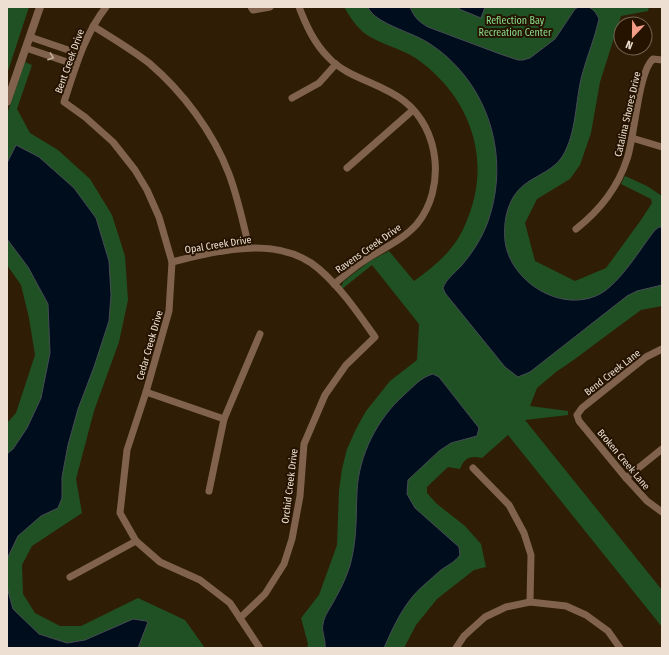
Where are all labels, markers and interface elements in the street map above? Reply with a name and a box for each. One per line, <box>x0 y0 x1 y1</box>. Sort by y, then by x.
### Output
park label: Reflection Bay Recreation Center <box>479 15 552 39</box>
north arrow <box>613 16 653 56</box>
street label: Bent Creek Drive <box>53 28 87 95</box>
text: N <box>624 38 635 52</box>
one-way arrow <box>48 52 55 61</box>
street label: Catalina Shores Drive <box>612 70 644 158</box>
street label: Ravens Creek Drive <box>333 222 404 276</box>
street label: Opal Creek Drive <box>184 234 252 256</box>
street label: Cedar Creek Drive <box>134 309 166 382</box>
street label: Bend Creek Lane <box>582 347 643 398</box>
street label: Broken Creek Lane <box>594 427 652 492</box>
street label: Orchid Creek Drive <box>279 448 301 524</box>

